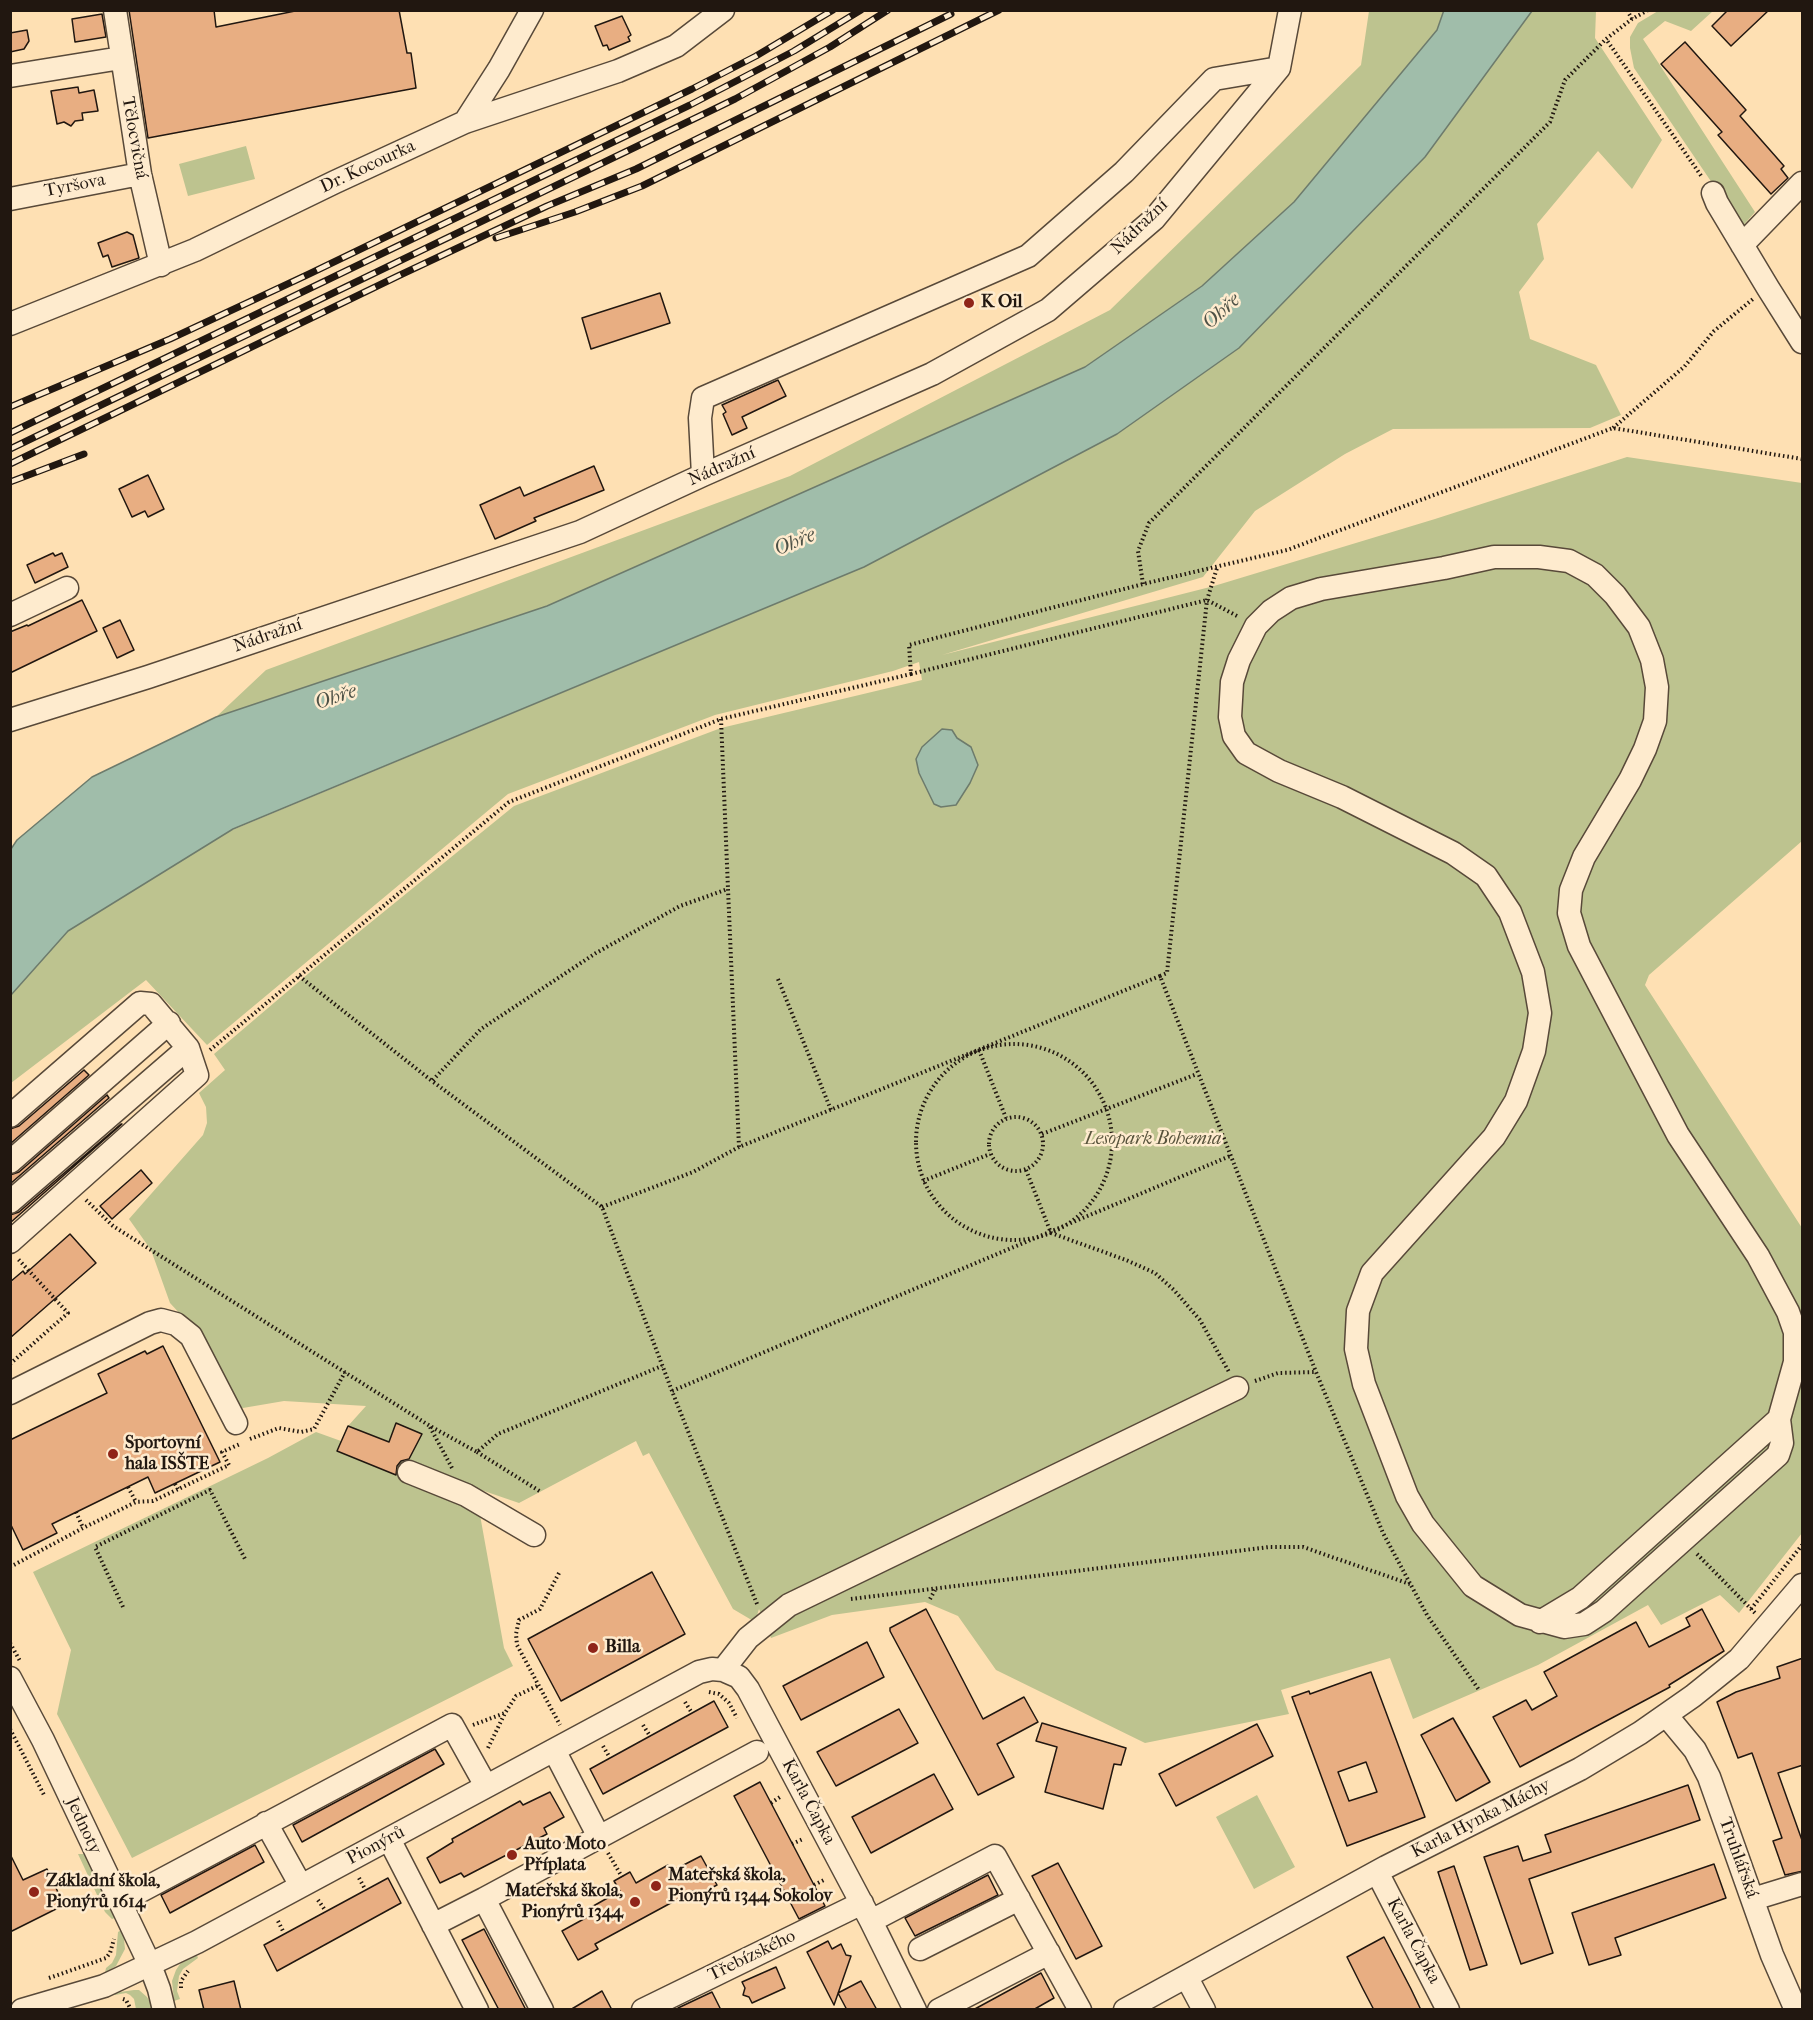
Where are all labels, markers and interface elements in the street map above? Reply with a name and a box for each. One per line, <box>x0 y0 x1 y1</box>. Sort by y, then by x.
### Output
street label: Tělocvičná <box>116 95 152 181</box>
street label: Dr. Kocourka <box>317 136 419 198</box>
street label: Tyršova <box>43 170 107 202</box>
street label: Nádražní <box>1107 195 1173 259</box>
water label: Ohře <box>1198 289 1246 335</box>
place label: K Oil <box>981 292 1023 314</box>
marker: K Oil <box>962 296 976 310</box>
street label: Nádražní <box>685 443 759 491</box>
water label: Ohře <box>771 524 819 562</box>
street label: Nádražní <box>231 614 305 658</box>
water label: Ohře <box>312 680 360 716</box>
park label: Lesopark Bohemia <box>1085 1129 1221 1151</box>
place label: Sportovní hala ISŠTE <box>125 1433 209 1476</box>
marker: Sportovní hala ISŠTE <box>106 1447 120 1461</box>
place label: Billa <box>605 1637 640 1659</box>
marker: Billa <box>586 1641 600 1655</box>
street label: Karla Čapka <box>776 1755 840 1849</box>
street label: Karla Hynka Máchy <box>1408 1775 1554 1863</box>
street label: Jednoty <box>60 1794 106 1858</box>
street label: Truhlářská <box>1713 1815 1763 1901</box>
street label: Pionýrů <box>343 1822 409 1870</box>
place label: Auto Moto Příplata <box>524 1834 606 1876</box>
marker: Auto Moto Příplata <box>505 1848 519 1862</box>
place label: Mateřská škola, Pionýrů 1344 Sokolov <box>668 1865 832 1908</box>
place label: Základní škola, Pionýrů 1614 <box>46 1871 160 1914</box>
marker: Mateřská škola, Pionýrů 1344 Sokolov <box>649 1879 663 1893</box>
place label: Mateřská škola, Pionýrů 1344 <box>505 1881 623 1924</box>
marker: Základní škola, Pionýrů 1614 <box>27 1885 41 1899</box>
street label: Karla Čapka <box>1381 1894 1445 1988</box>
marker: Mateřská škola, Pionýrů 1344 <box>628 1895 642 1909</box>
street label: Třebízského <box>705 1926 799 1986</box>

